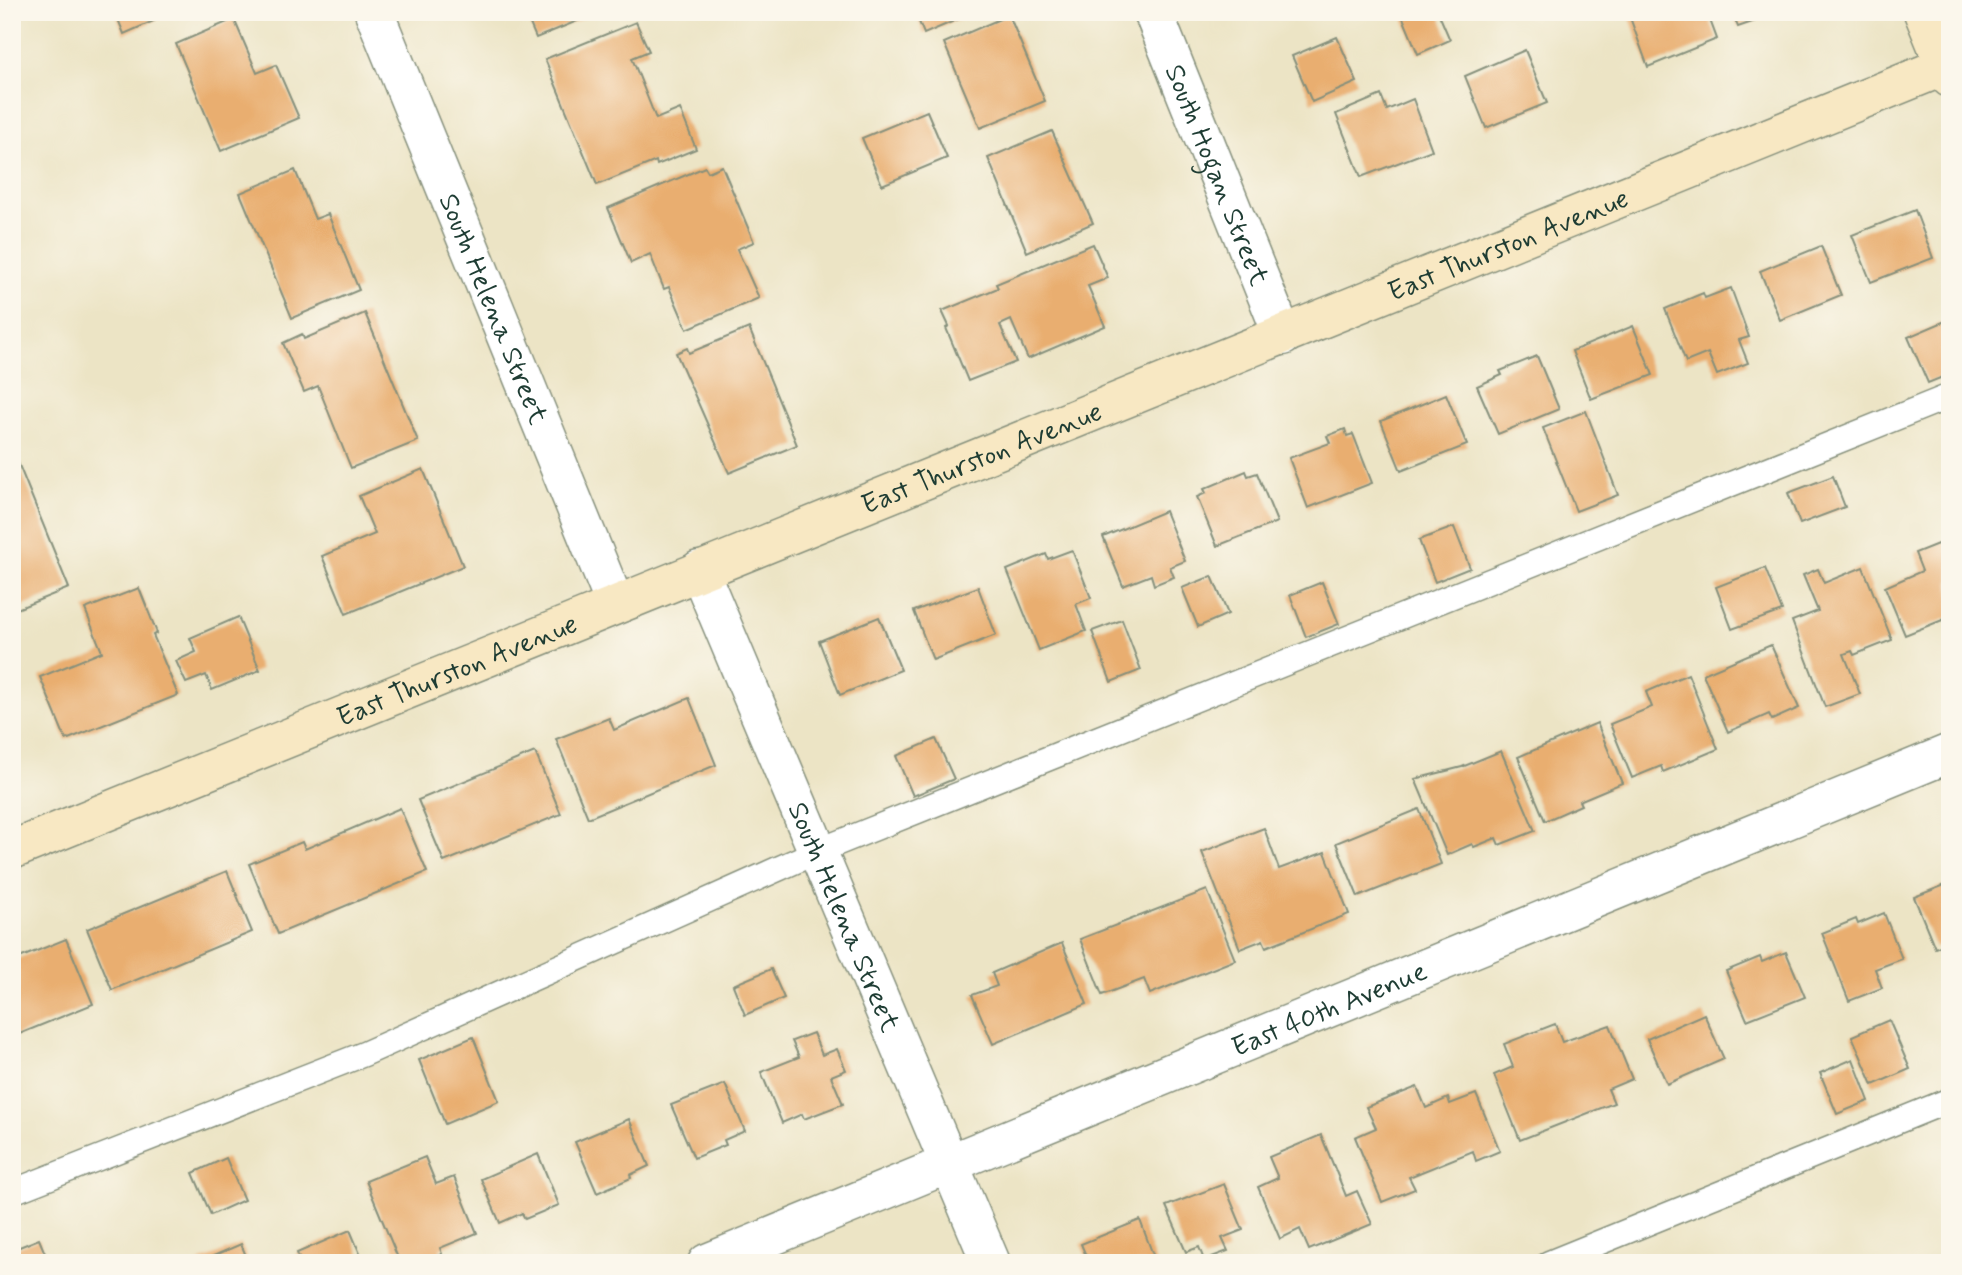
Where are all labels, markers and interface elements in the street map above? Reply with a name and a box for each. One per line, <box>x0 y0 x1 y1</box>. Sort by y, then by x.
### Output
street label: South Hogan Street <box>1155 59 1277 292</box>
street label: East Thurston Avenue <box>1383 181 1635 311</box>
street label: South Helena Street <box>429 188 556 431</box>
street label: East Thurston Avenue <box>856 394 1108 524</box>
street label: East Thurston Avenue <box>332 606 583 737</box>
street label: South Helena Street <box>778 797 908 1038</box>
street label: East 40th Avenue <box>1226 954 1433 1067</box>

